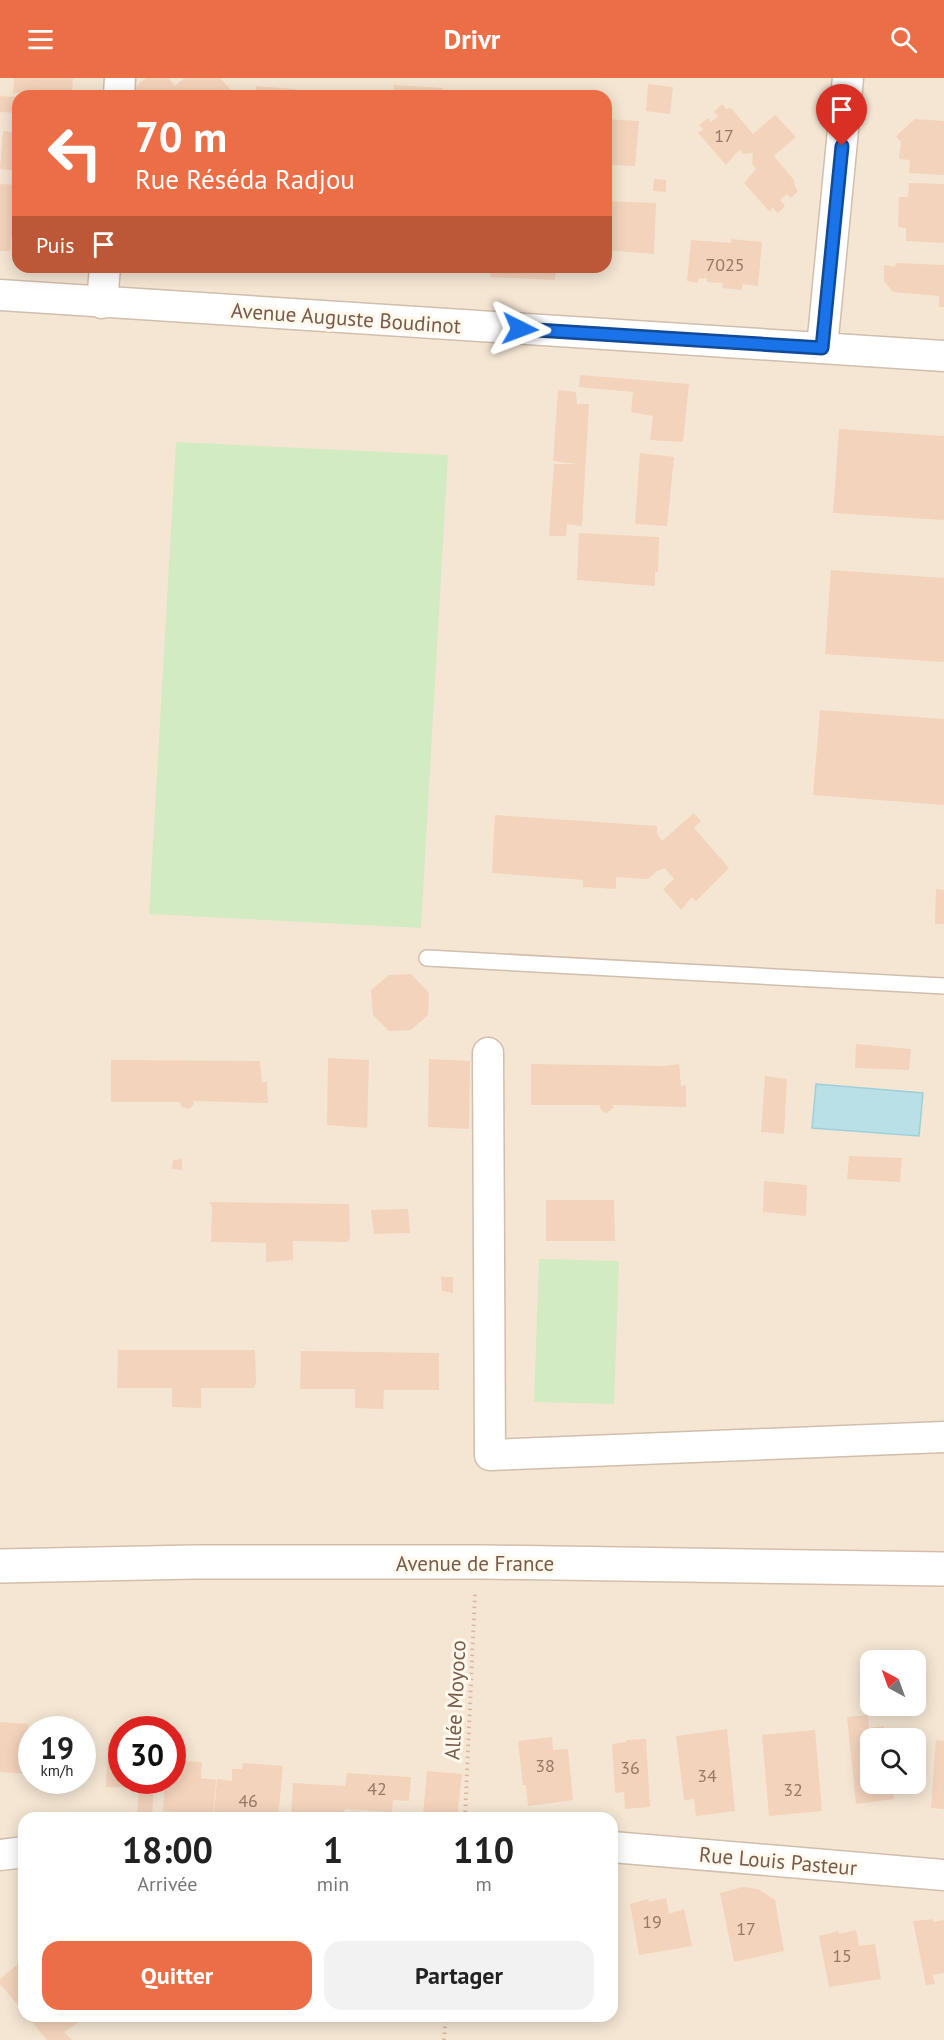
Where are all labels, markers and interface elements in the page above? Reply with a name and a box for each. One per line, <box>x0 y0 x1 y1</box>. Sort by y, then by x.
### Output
text: Drivr <box>444 22 500 56</box>
icon: menu <box>24 23 57 56</box>
icon: search <box>887 23 920 56</box>
pin <box>816 84 867 146</box>
icon: arrive <box>825 93 858 126</box>
text: 70 m <box>135 109 227 164</box>
icon: left <box>36 114 114 192</box>
house number: 17 <box>714 124 734 147</box>
text: Rue Réséda Radjou <box>135 162 355 196</box>
icon: arrive <box>87 228 120 261</box>
text: Puis <box>36 231 75 259</box>
house number: 7025 <box>705 253 745 276</box>
street label: Avenue Auguste Boudinot <box>230 296 462 340</box>
position arrow <box>488 297 552 361</box>
street label: Avenue de France <box>396 1550 554 1577</box>
street label: Allée Moyoco <box>438 1639 472 1761</box>
north arrow <box>860 1650 926 1716</box>
map controls <box>860 1650 926 1794</box>
speed limit sign: 30 <box>108 1716 186 1794</box>
text: 19 <box>40 1728 74 1767</box>
button: search <box>860 1728 926 1794</box>
house number: 38 <box>535 1754 555 1777</box>
house number: 36 <box>620 1756 640 1779</box>
text: km/h <box>41 1761 73 1780</box>
house number: 34 <box>697 1764 717 1787</box>
house number: 42 <box>367 1777 387 1800</box>
house number: 32 <box>783 1778 803 1801</box>
house number: 46 <box>238 1789 258 1812</box>
text: 18:00 <box>122 1826 213 1873</box>
text: 1 <box>323 1826 343 1873</box>
text: 110 <box>453 1826 514 1873</box>
street label: Rue Louis Pasteur <box>698 1841 858 1881</box>
text: Arrivée <box>137 1871 197 1897</box>
text: min <box>317 1871 349 1897</box>
text: m <box>476 1871 492 1897</box>
house number: 19 <box>642 1910 662 1933</box>
house number: 17 <box>736 1917 756 1940</box>
button: Quitter <box>42 1941 312 2010</box>
button: Partager <box>324 1941 594 2010</box>
house number: 15 <box>832 1944 852 1967</box>

